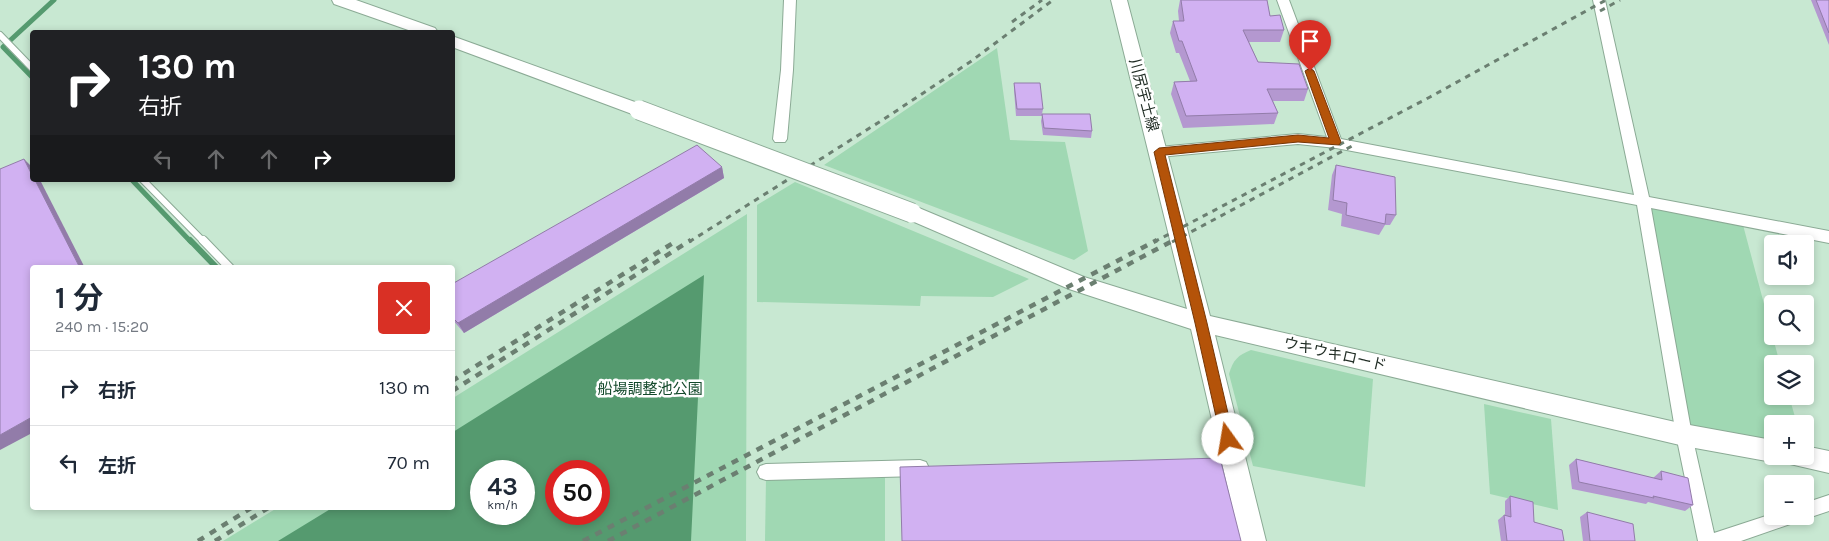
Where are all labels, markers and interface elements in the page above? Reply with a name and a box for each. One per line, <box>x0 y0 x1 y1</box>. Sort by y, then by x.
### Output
pin <box>1289 20 1331 71</box>
icon: arrive <box>1296 27 1324 55</box>
text: 130 m <box>138 46 236 87</box>
icon: right <box>55 50 120 115</box>
street label: 川尻宇土線 <box>1126 56 1162 134</box>
text: 右折 <box>138 94 182 120</box>
icon: left <box>149 145 177 173</box>
icon: ahead <box>202 145 230 173</box>
icon: ahead <box>255 145 283 173</box>
icon: right <box>308 145 336 173</box>
map controls <box>1764 235 1814 525</box>
button: sound <box>1764 235 1814 285</box>
text: 1 分 <box>55 280 103 316</box>
button: close <box>378 282 430 334</box>
button: search <box>1764 295 1814 345</box>
text: 240 m · 15:20 <box>55 317 149 336</box>
street label: ウキウキロード <box>1282 333 1388 375</box>
button: layers <box>1764 355 1814 405</box>
icon: right <box>55 374 83 402</box>
text: 130 m <box>379 377 430 399</box>
text: 右折 <box>98 380 136 402</box>
park label: 船場調整池公園 <box>597 380 703 398</box>
position arrow <box>1201 412 1253 464</box>
button: + <box>1764 415 1814 465</box>
icon: left <box>55 449 83 477</box>
text: 70 m <box>388 452 430 474</box>
text: 左折 <box>98 455 136 477</box>
speed limit sign: 50 <box>545 460 610 525</box>
text: 43 <box>487 472 518 501</box>
button: − <box>1764 475 1814 525</box>
text: km/h <box>487 498 518 512</box>

